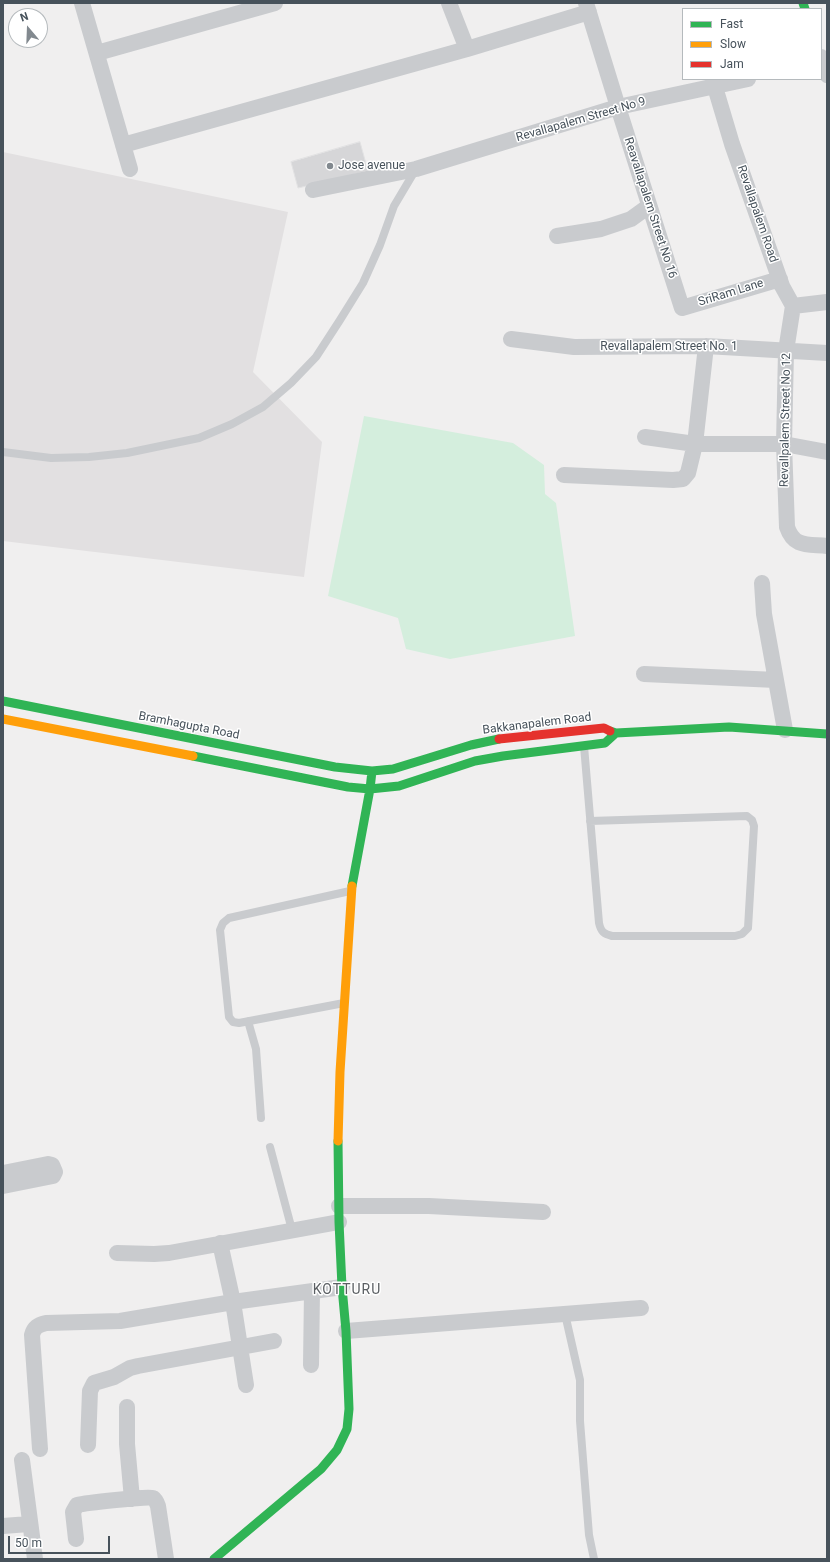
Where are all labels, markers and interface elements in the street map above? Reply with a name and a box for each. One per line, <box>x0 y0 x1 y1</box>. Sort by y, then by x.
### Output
north arrow <box>8 8 48 48</box>
legend <box>682 8 822 80</box>
text: N <box>18 10 30 25</box>
text: Fast <box>720 17 743 31</box>
text: Slow <box>720 37 746 51</box>
text: Jam <box>720 57 744 71</box>
street label: Revallapalem Street No 9 <box>515 95 647 145</box>
street label: Reavallapalem Street No 16 <box>620 136 680 280</box>
place label: Jose avenue <box>338 159 405 173</box>
marker: Jose avenue <box>325 161 335 171</box>
street label: Revallapalem Road <box>734 163 780 265</box>
street label: SriRam Lane <box>697 276 765 310</box>
street label: Revallapalem Street No. 1 <box>600 340 738 354</box>
street label: Revallpalem Street No 12 <box>778 353 794 487</box>
street label: Bramhagupta Road <box>137 709 241 743</box>
street label: Bakkanapalem Road <box>482 710 592 738</box>
district label: KOTTURU <box>313 1282 381 1298</box>
scale bar <box>10 1528 112 1554</box>
text: 50 m <box>15 1536 42 1550</box>

